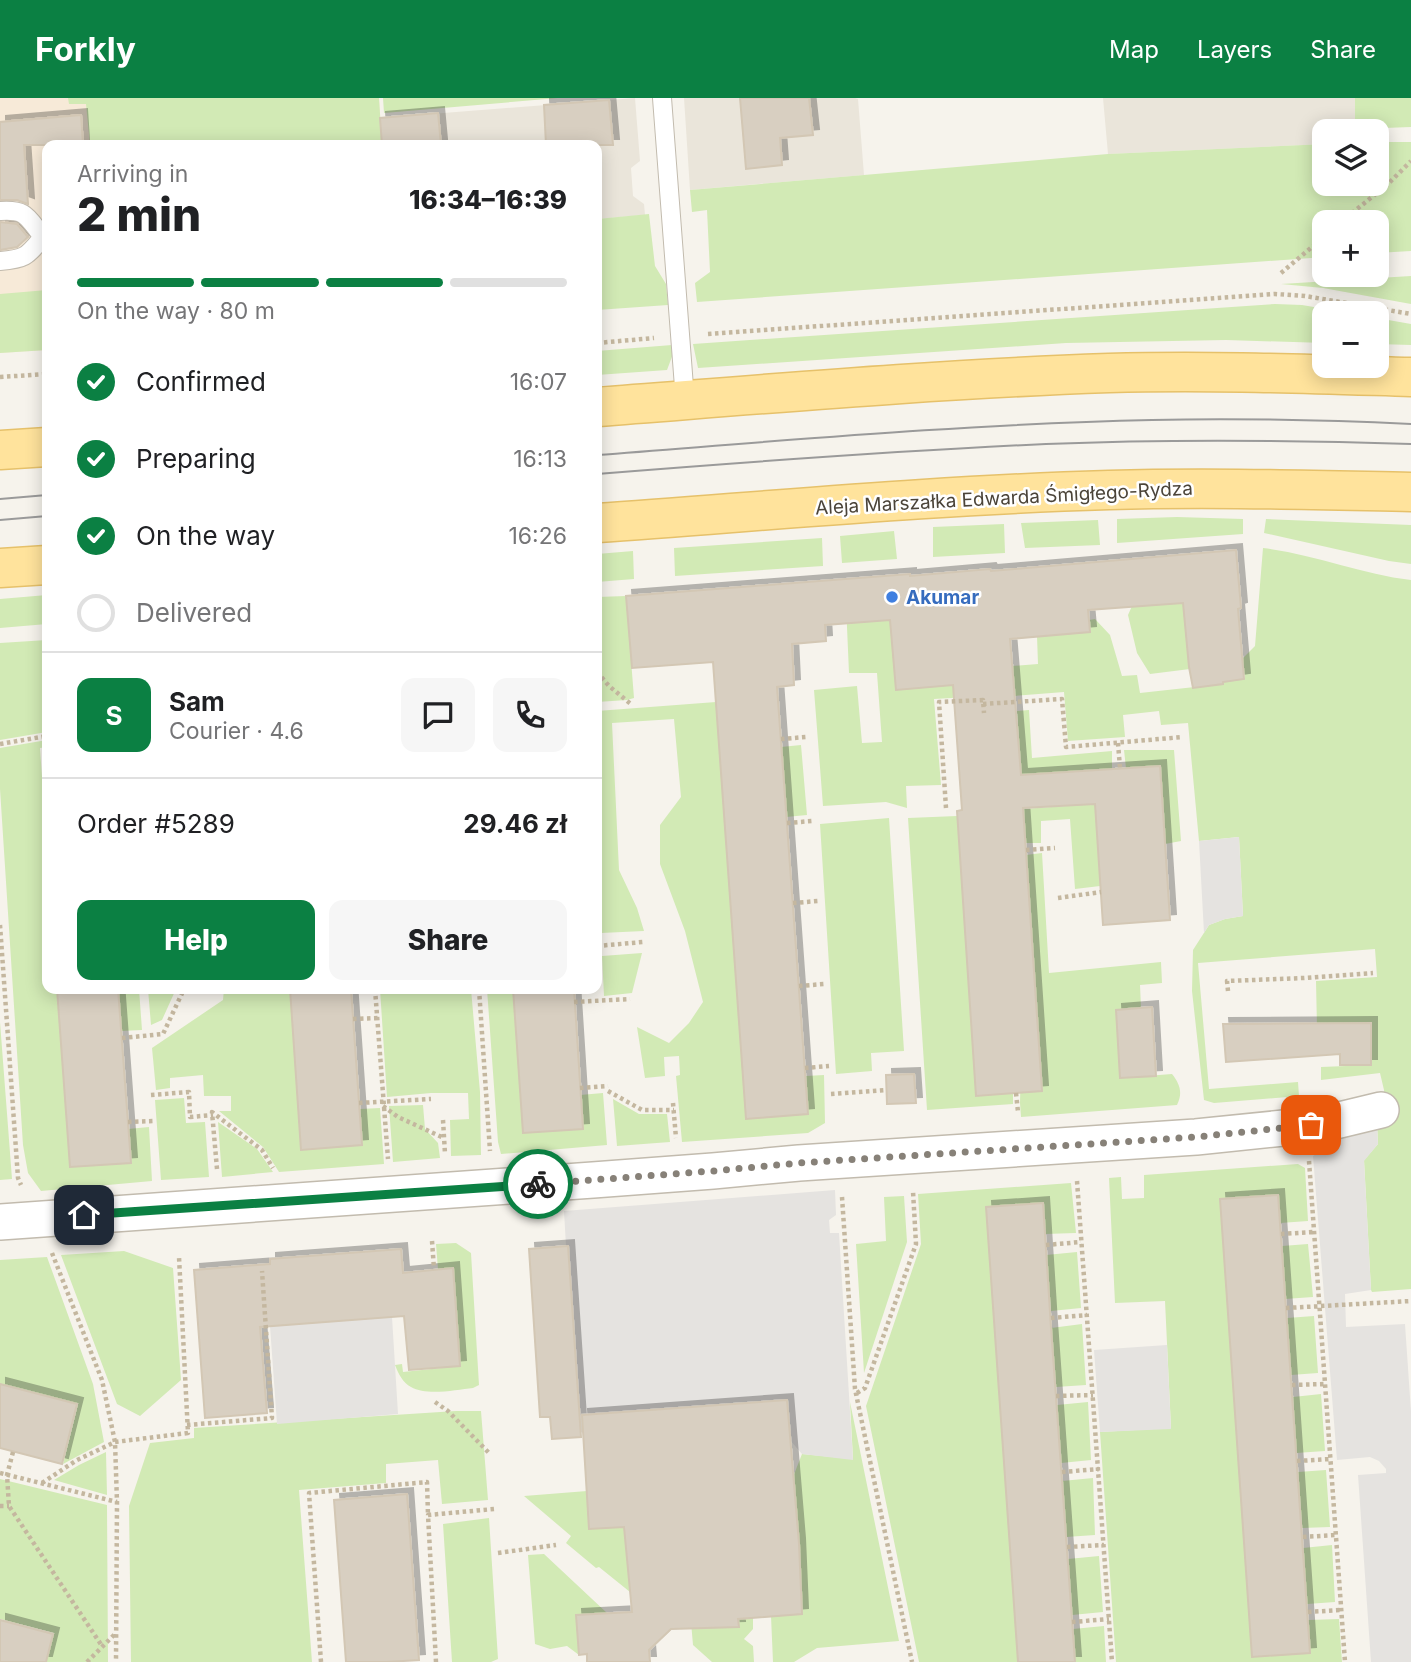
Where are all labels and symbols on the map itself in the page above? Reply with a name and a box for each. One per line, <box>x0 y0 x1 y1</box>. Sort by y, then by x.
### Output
street label: Aleja Marszałka Edwarda Śmigłego-Rydza <box>815 477 1193 519</box>
place label: Akumar <box>906 586 979 609</box>
marker: Akumar <box>884 589 900 605</box>
pin <box>1281 1095 1341 1155</box>
courier <box>503 1149 573 1219</box>
pin <box>54 1185 114 1245</box>

